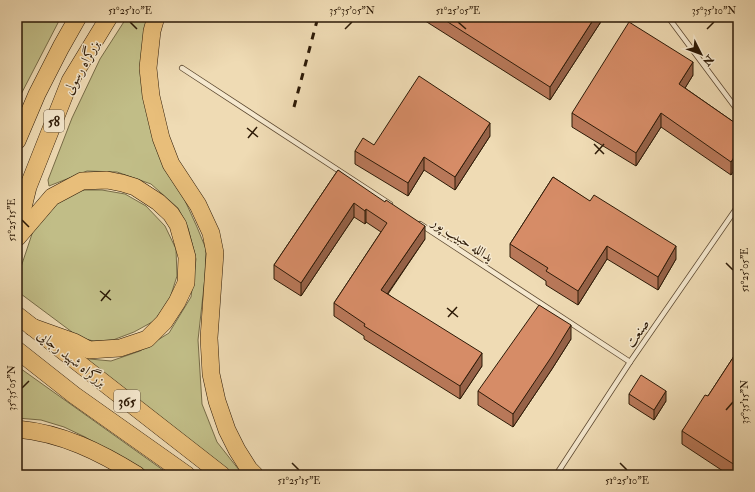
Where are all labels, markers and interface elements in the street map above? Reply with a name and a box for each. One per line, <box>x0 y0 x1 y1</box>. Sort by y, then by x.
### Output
text: 51°25'10"E <box>108 5 152 17</box>
text: 35°35'05"N <box>329 5 375 17</box>
text: 51°25'05"E <box>436 5 480 17</box>
text: 35°35'10"N <box>692 5 736 17</box>
north arrow <box>681 34 721 74</box>
street label: بزرگراه رسولی <box>59 36 104 97</box>
text: N <box>699 52 717 69</box>
road number: 58 <box>44 110 64 132</box>
text: 51°25'15"E <box>6 199 18 242</box>
street label: یدالله حبیب پور <box>426 212 497 267</box>
text: 51°25'05"E <box>739 248 751 292</box>
street label: صنعت <box>622 316 653 351</box>
street label: بزرگراه شهید رجایی <box>33 325 111 392</box>
text: 35°35'05"N <box>6 365 18 411</box>
text: 35°35'15"N <box>739 380 751 424</box>
road number: 365 <box>114 390 140 412</box>
text: 51°25'15"E <box>278 475 321 487</box>
text: 51°25'10"E <box>605 475 649 487</box>

